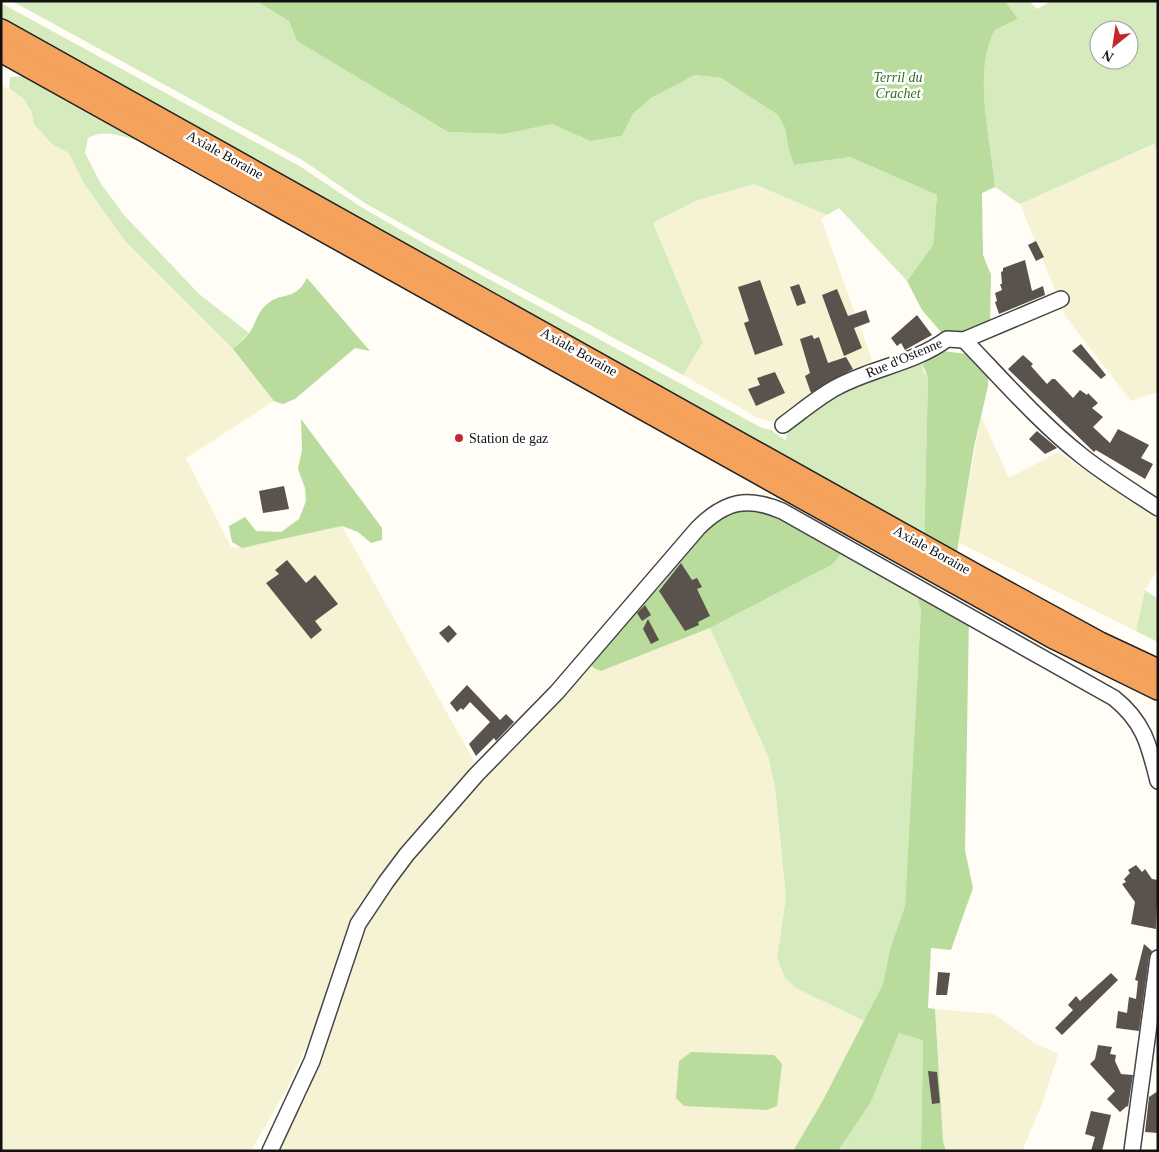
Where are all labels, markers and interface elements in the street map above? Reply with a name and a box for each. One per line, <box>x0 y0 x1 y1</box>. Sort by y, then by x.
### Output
north arrow <box>1089 20 1139 70</box>
text: N <box>1100 47 1116 65</box>
park label: Terril du Crachet <box>874 70 922 101</box>
street label: Axiale Boraine <box>184 128 266 182</box>
street label: Axiale Boraine <box>538 325 620 379</box>
street label: Rue d'Ostenne <box>864 335 944 381</box>
place label: Station de gaz <box>469 431 548 446</box>
marker: Station de gaz <box>453 432 465 444</box>
street label: Axiale Boraine <box>891 523 973 577</box>

